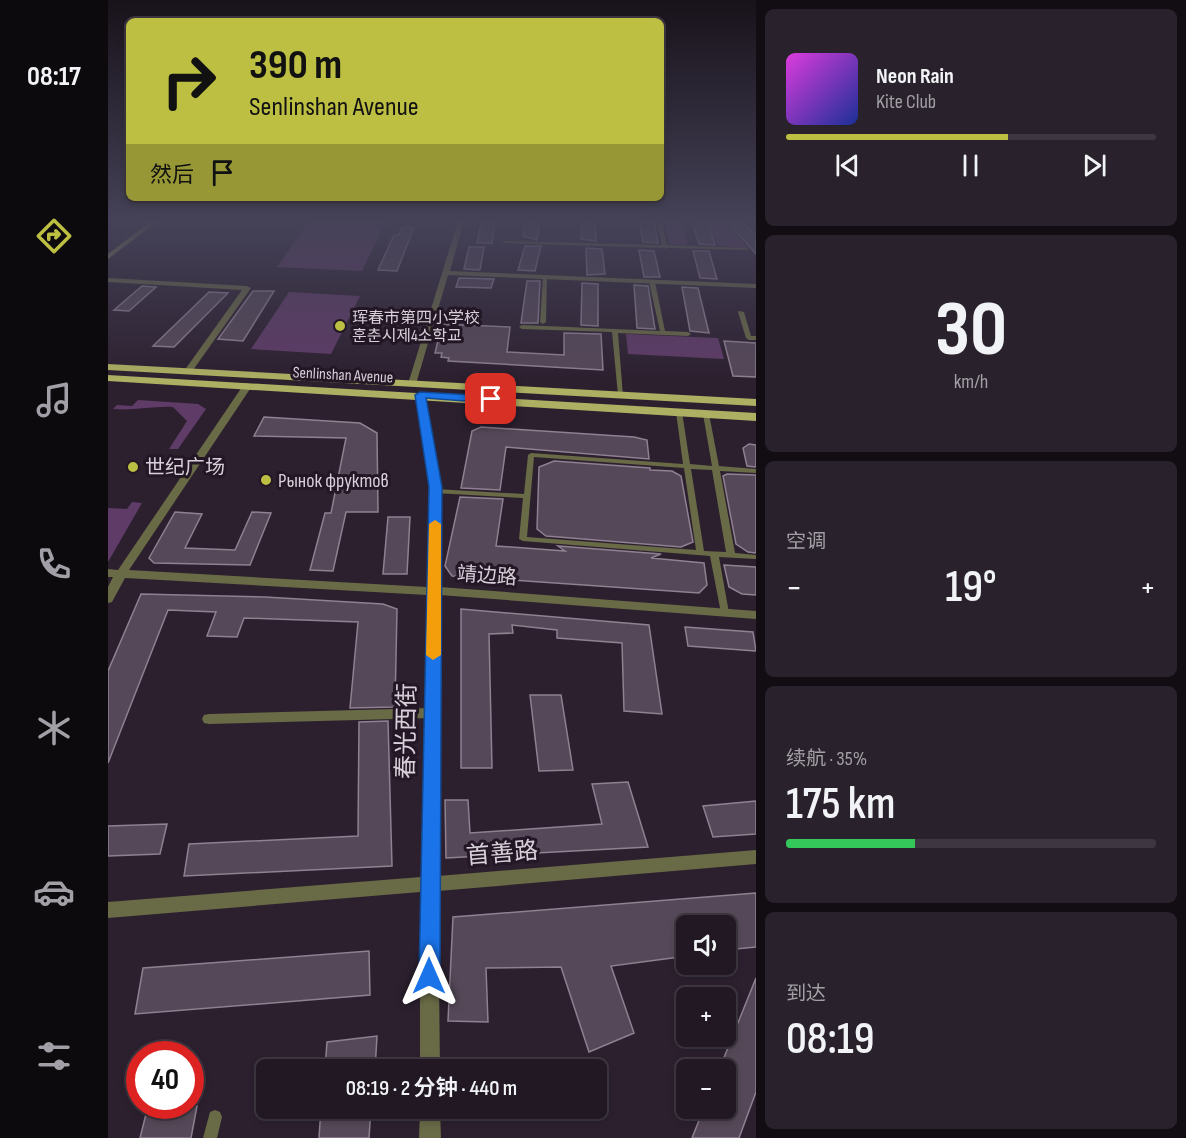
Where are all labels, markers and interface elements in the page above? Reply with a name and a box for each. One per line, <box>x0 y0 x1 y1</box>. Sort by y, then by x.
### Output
text: 390 m <box>249 40 342 91</box>
icon: right <box>150 42 228 120</box>
text: 08:17 <box>27 61 81 93</box>
text: Neon Rain <box>876 63 954 90</box>
text: Kite Club <box>876 90 936 114</box>
text: Senlinshan Avenue <box>249 91 419 123</box>
icon: previous <box>831 149 864 182</box>
icon: pause <box>954 149 987 182</box>
icon: next <box>1078 149 1111 182</box>
icon: arrive <box>206 156 239 189</box>
text: 然后 <box>150 162 194 189</box>
icon: directions <box>33 215 75 257</box>
text: 30 <box>935 284 1007 377</box>
place label: 珲春市第四小学校 훈춘시제4소학교 <box>352 309 480 346</box>
marker: 珲春市第四小学校 훈춘시제4소학교 <box>333 319 347 333</box>
street label: Senlinshan Avenue <box>292 363 394 388</box>
text: km/h <box>954 370 988 394</box>
pin <box>465 373 516 424</box>
icon: music <box>33 379 75 421</box>
icon: arrive <box>474 382 507 415</box>
place label: 世纪广场 <box>145 456 225 480</box>
marker: 世纪广场 <box>126 460 140 474</box>
place label: Рынок фруктов <box>278 469 389 493</box>
marker: Рынок фруктов <box>259 473 273 487</box>
text: 空调 <box>786 530 826 554</box>
icon: phone <box>33 543 75 585</box>
text: 19° <box>945 560 997 615</box>
street label: 靖边路 <box>456 562 518 590</box>
text: − <box>786 568 802 608</box>
text: + <box>1140 568 1156 608</box>
street label: 春光西街 <box>391 683 422 779</box>
icon: climate <box>33 707 75 749</box>
text: 续航 · 35% <box>786 747 867 771</box>
text: 175 km <box>786 777 895 832</box>
street label: 首善路 <box>465 836 539 871</box>
icon: car <box>33 871 75 913</box>
map controls <box>676 915 736 1119</box>
button: sound <box>676 915 736 975</box>
position arrow <box>397 944 461 1008</box>
text: 到达 <box>786 982 826 1006</box>
button: + <box>676 987 736 1047</box>
text: 08:19 <box>786 1012 874 1067</box>
icon: filters <box>33 1035 75 1077</box>
speed limit sign: 40 <box>126 1041 204 1119</box>
button: − <box>676 1059 736 1119</box>
text: 08:19 · 2 分钟 · 440 m <box>346 1075 517 1102</box>

